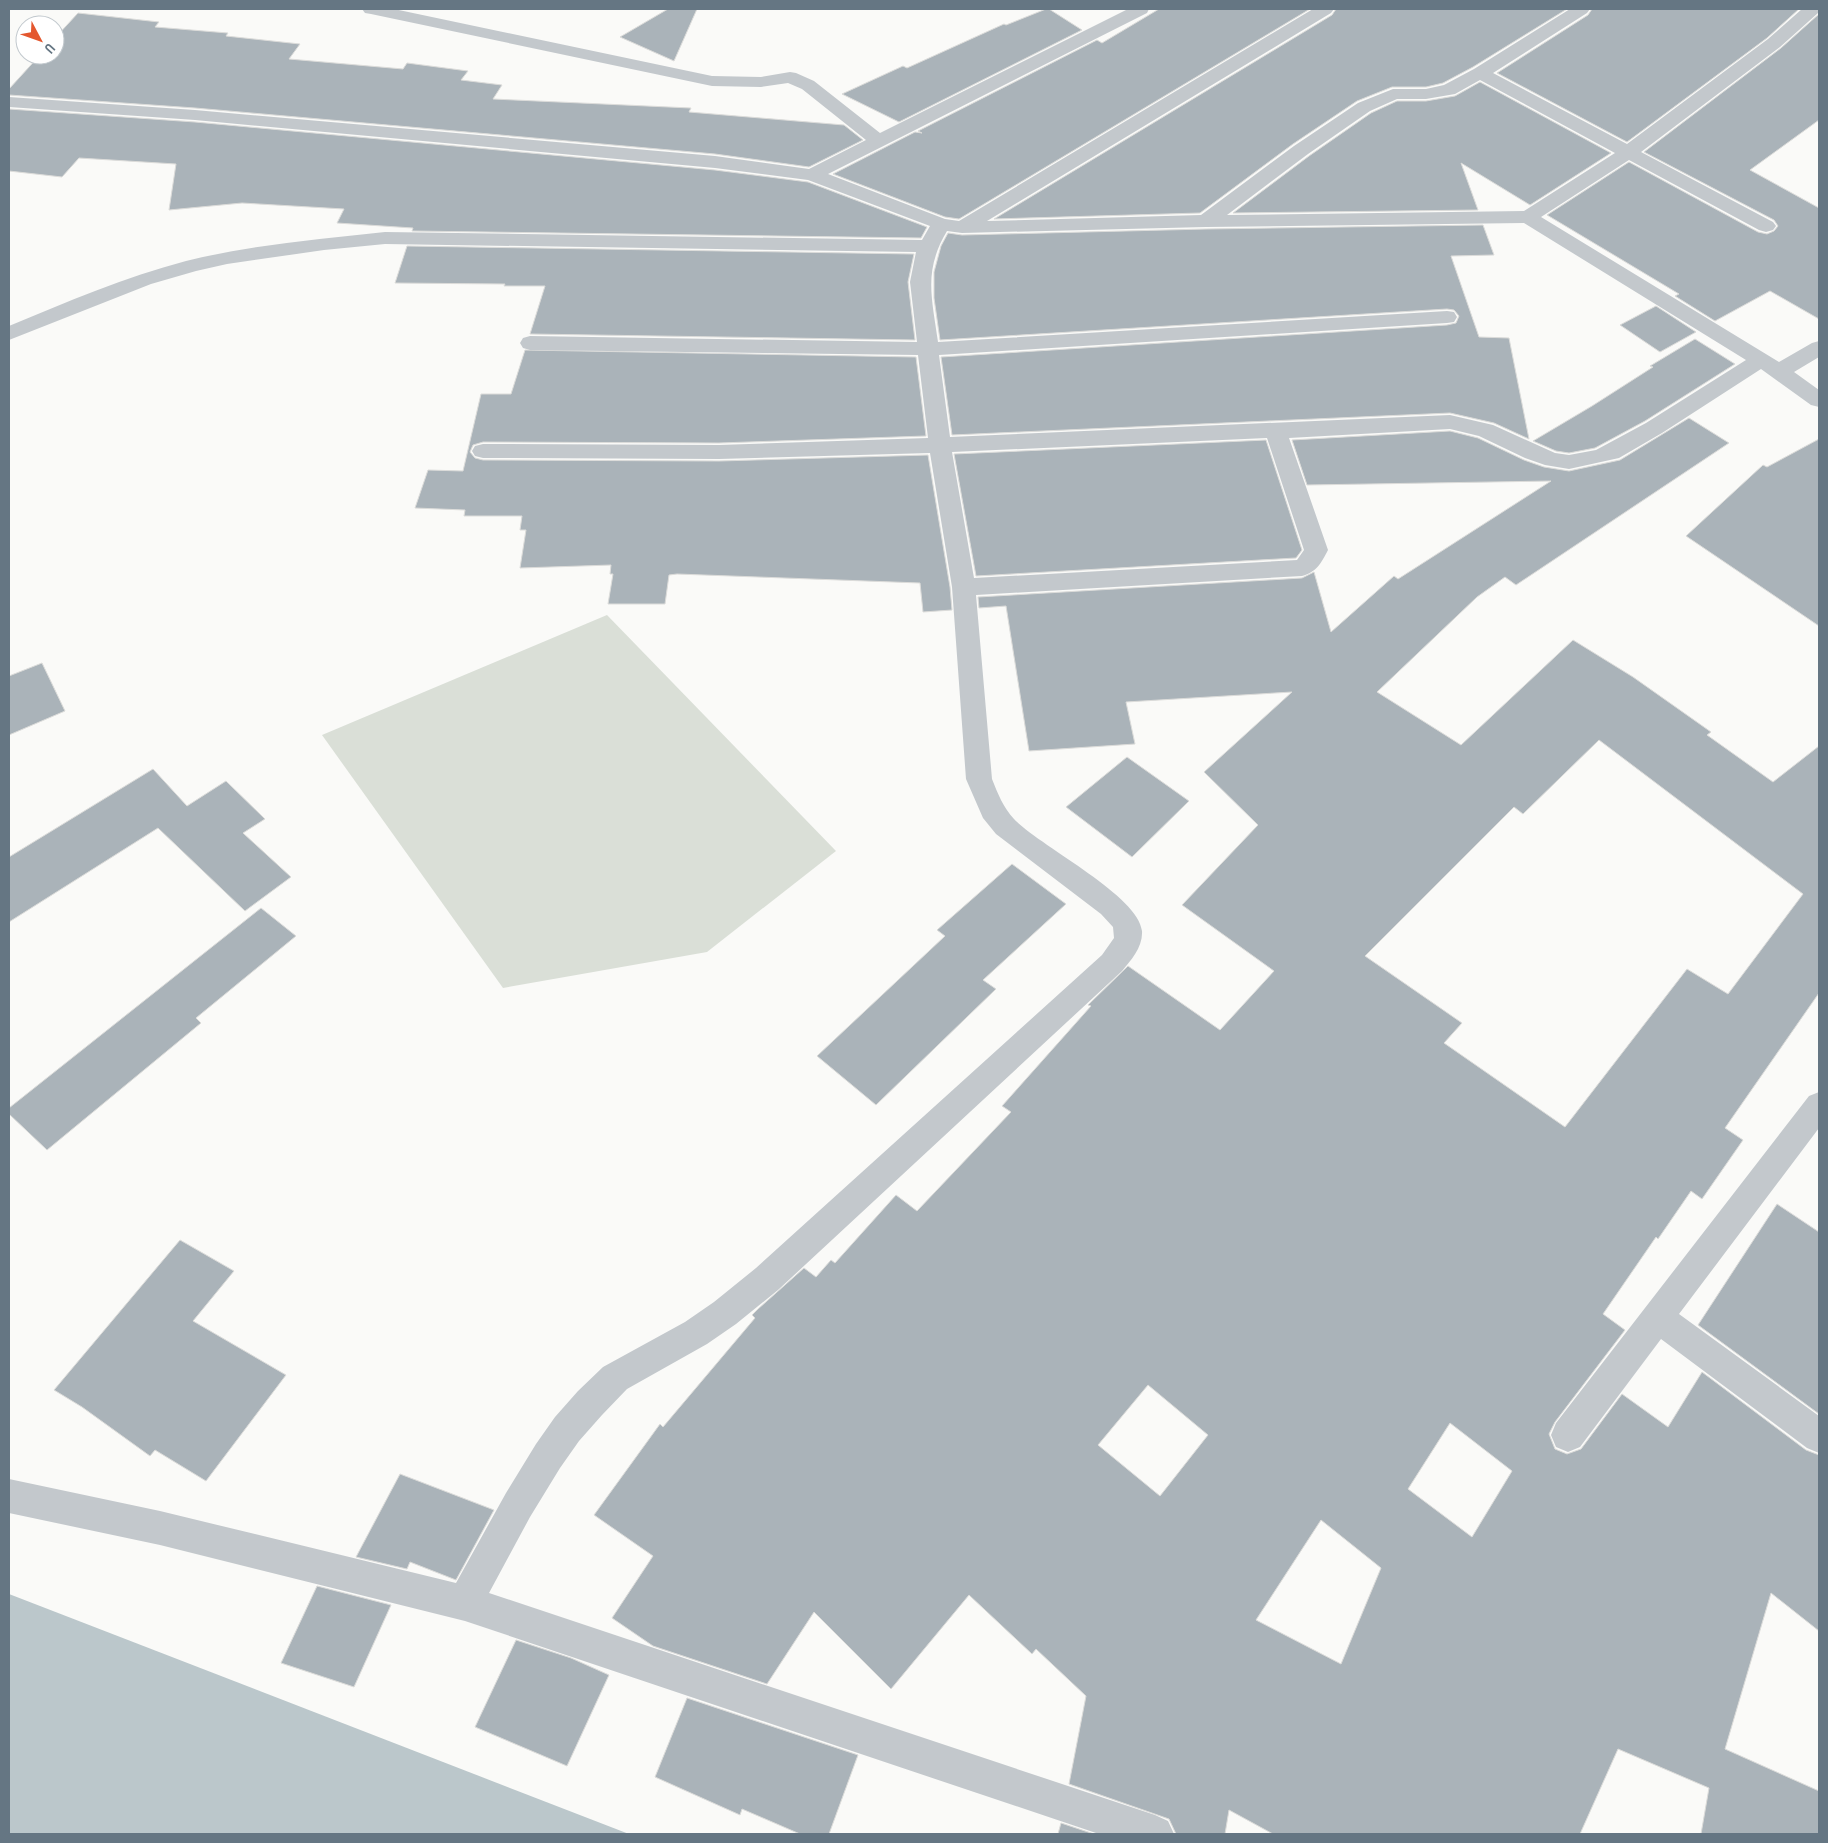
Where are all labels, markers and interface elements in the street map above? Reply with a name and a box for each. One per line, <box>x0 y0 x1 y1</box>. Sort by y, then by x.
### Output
north arrow <box>15 15 65 65</box>
text: U <box>41 40 59 57</box>

